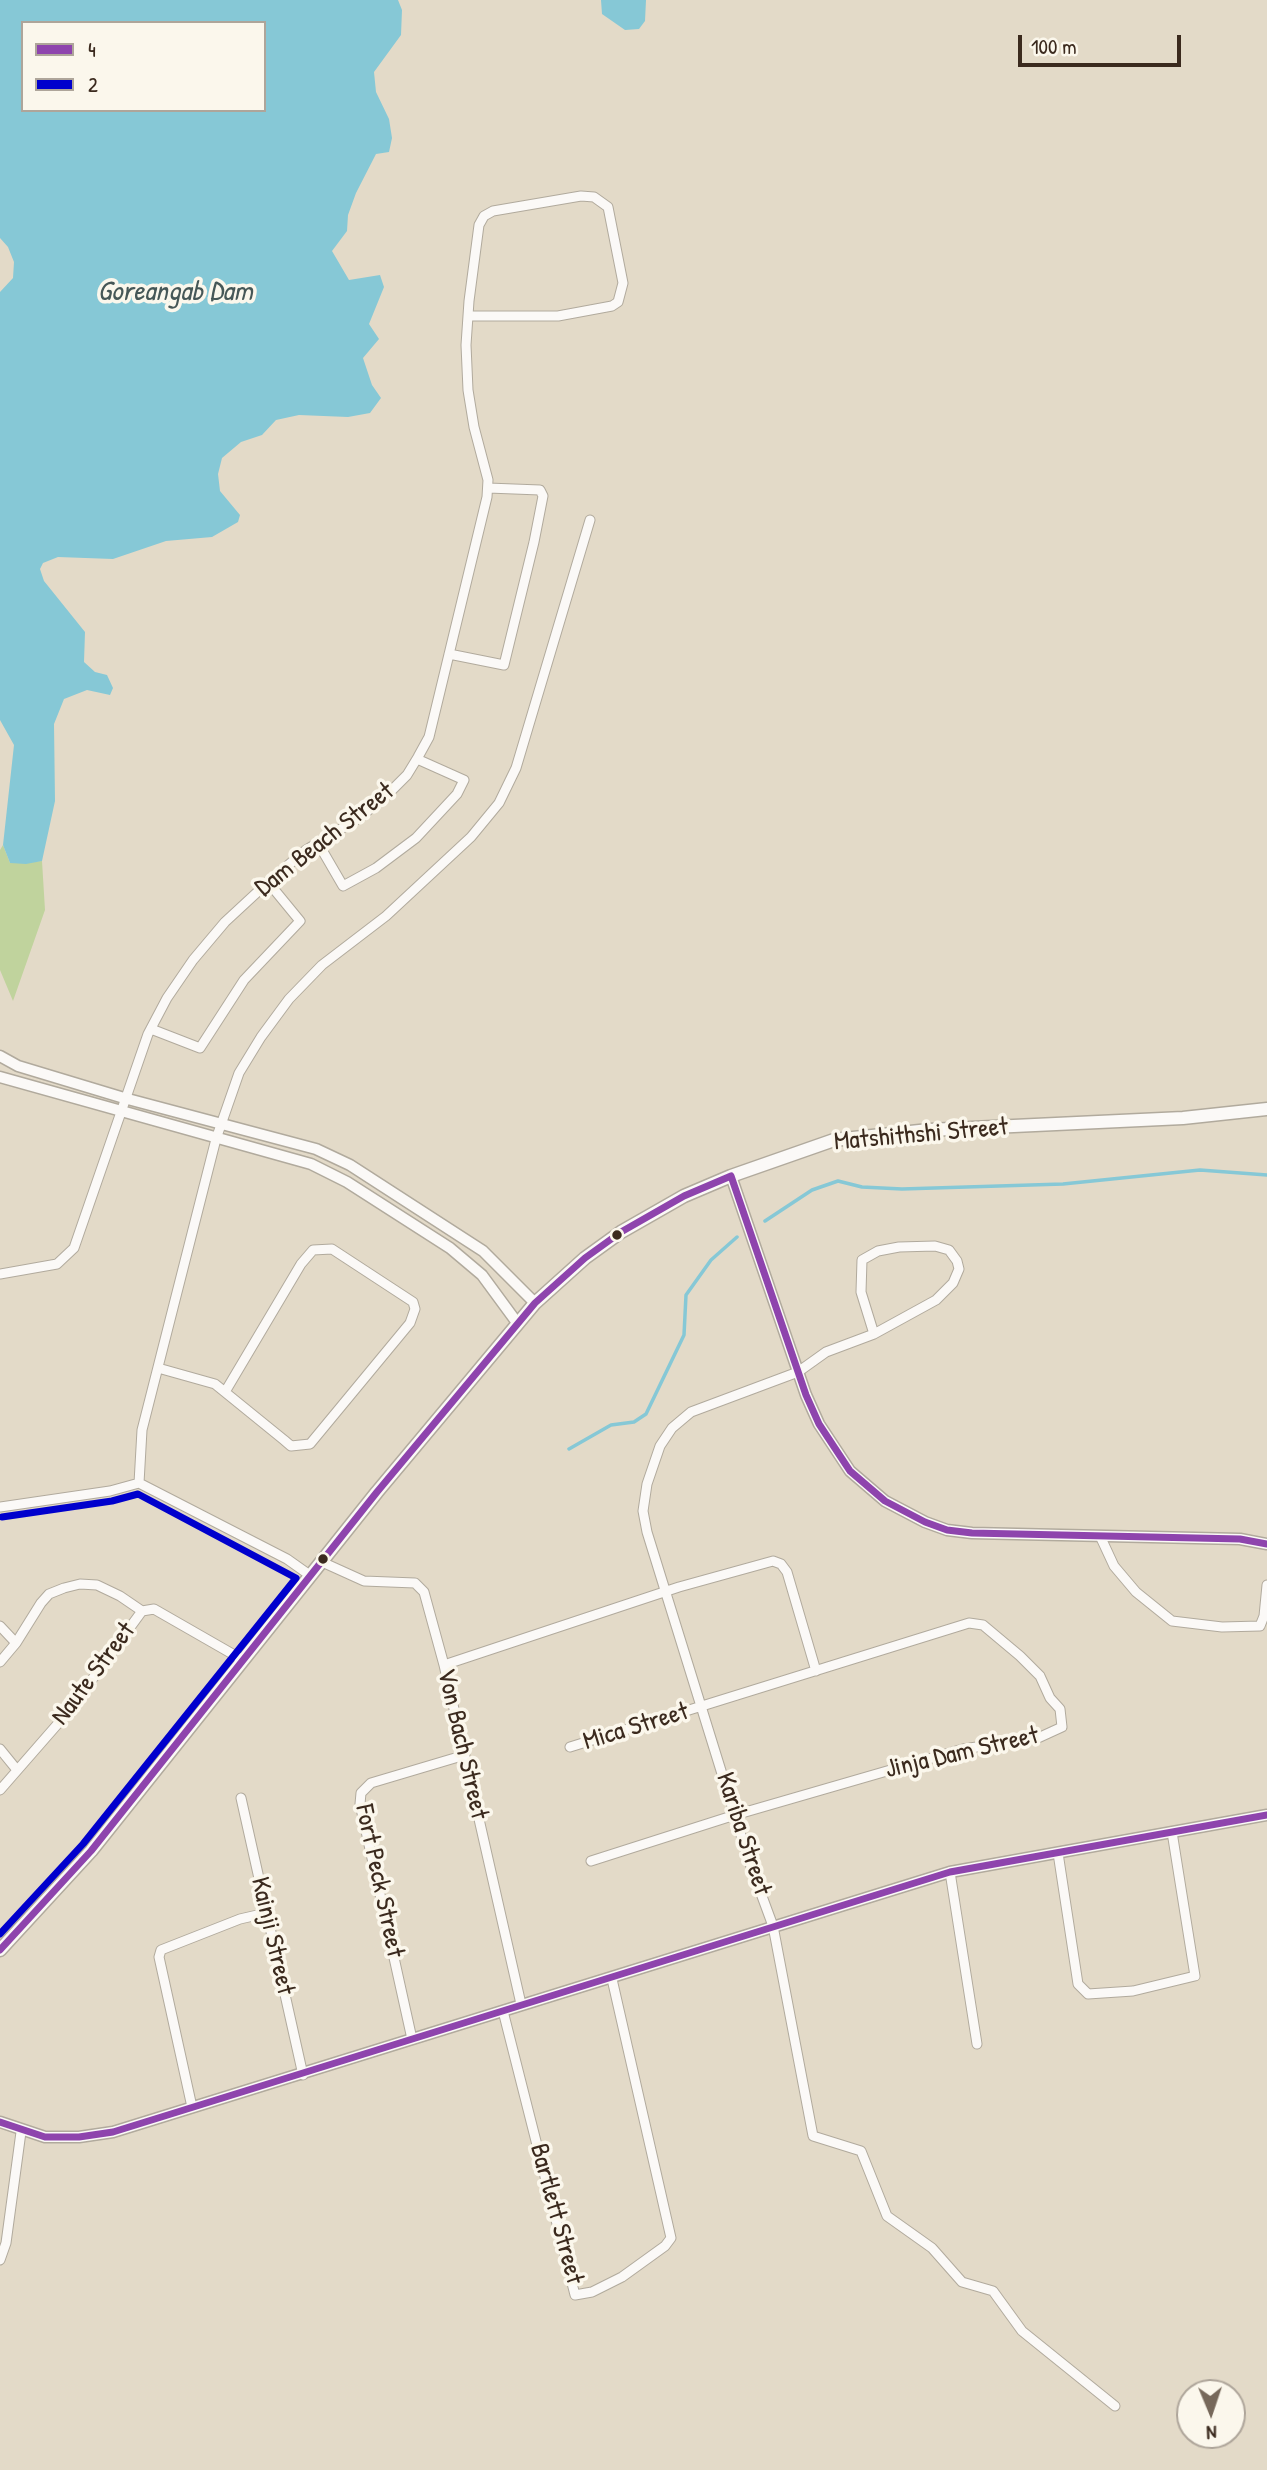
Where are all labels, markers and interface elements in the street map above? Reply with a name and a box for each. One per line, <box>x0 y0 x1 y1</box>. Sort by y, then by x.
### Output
legend <box>21 21 266 112</box>
scale bar <box>1022 21 1185 65</box>
text: 100 m <box>1031 32 1077 61</box>
text: 4 <box>88 35 96 64</box>
text: 2 <box>88 70 98 99</box>
water label: Goreangab Dam <box>97 276 253 310</box>
street label: Dam Beach Street <box>249 776 401 904</box>
street label: Matshithshi Street <box>833 1112 1009 1158</box>
unlabelled marker <box>610 1228 624 1242</box>
unlabelled marker <box>316 1552 330 1566</box>
street label: Naute Street <box>45 1617 143 1731</box>
street label: Von Bach Street <box>430 1666 494 1822</box>
street label: Mica Street <box>580 1696 692 1758</box>
street label: Jinja Dam Street <box>882 1720 1042 1786</box>
street label: Kariba Street <box>709 1769 777 1899</box>
street label: Fort Peck Street <box>348 1802 410 1960</box>
street label: Kainji Street <box>243 1874 301 1998</box>
street label: Bartlett Street <box>522 2140 590 2288</box>
north arrow <box>1176 2379 1246 2449</box>
text: N <box>1206 2420 1217 2446</box>

